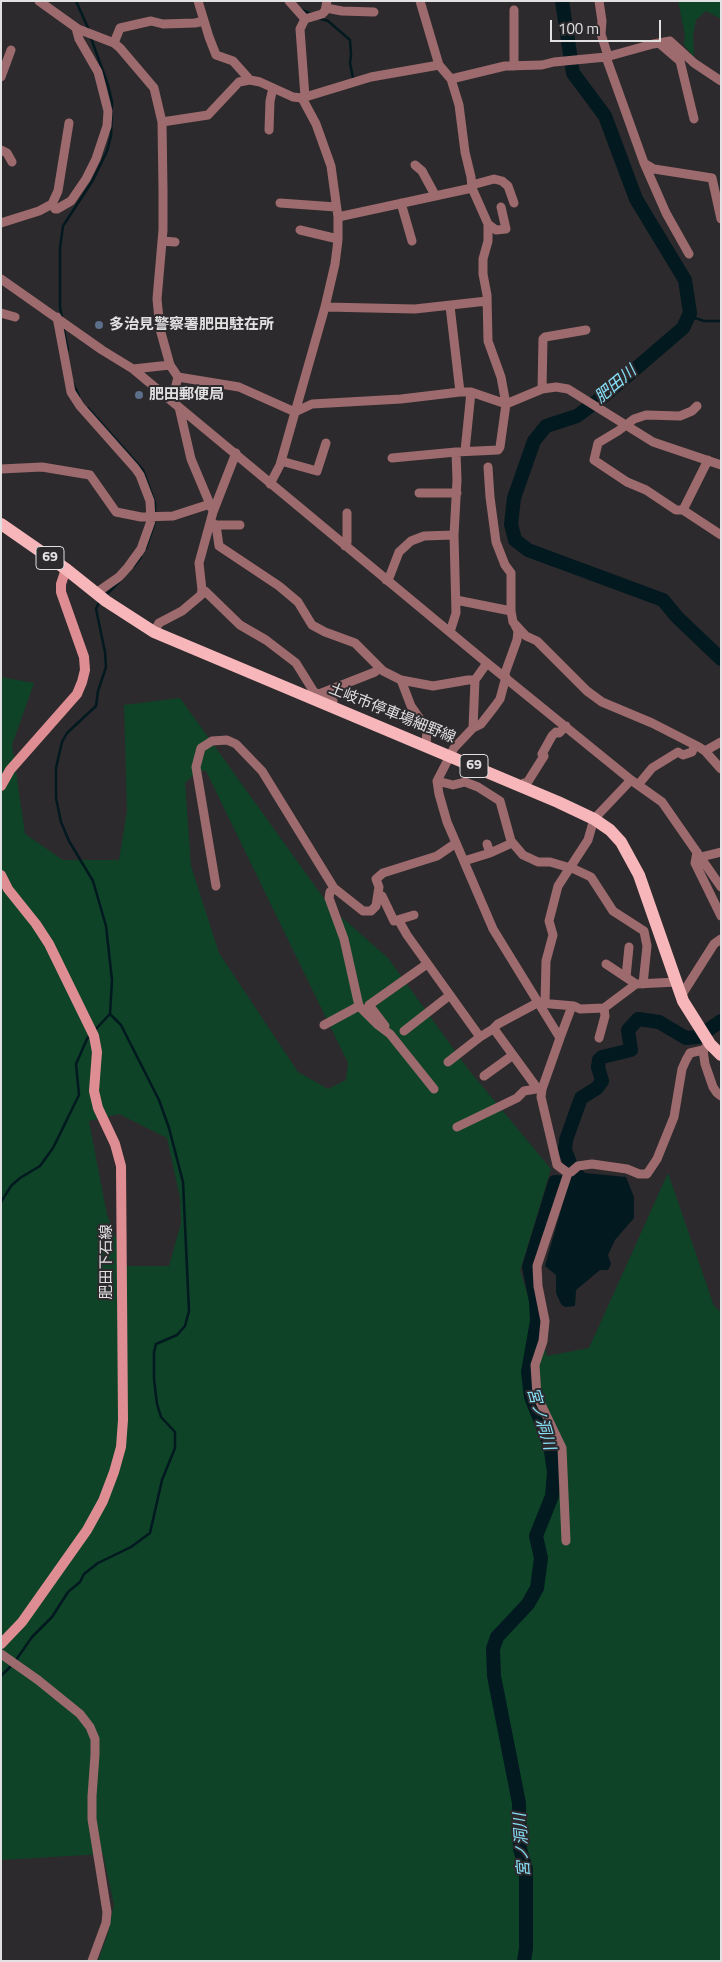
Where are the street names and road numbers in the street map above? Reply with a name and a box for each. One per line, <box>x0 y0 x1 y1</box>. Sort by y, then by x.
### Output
road number: 69 <box>36 546 64 570</box>
street label: 土岐市停車場細野線 <box>326 680 458 748</box>
road number: 69 <box>460 754 488 778</box>
street label: 肥田下石線 <box>98 1225 116 1299</box>

